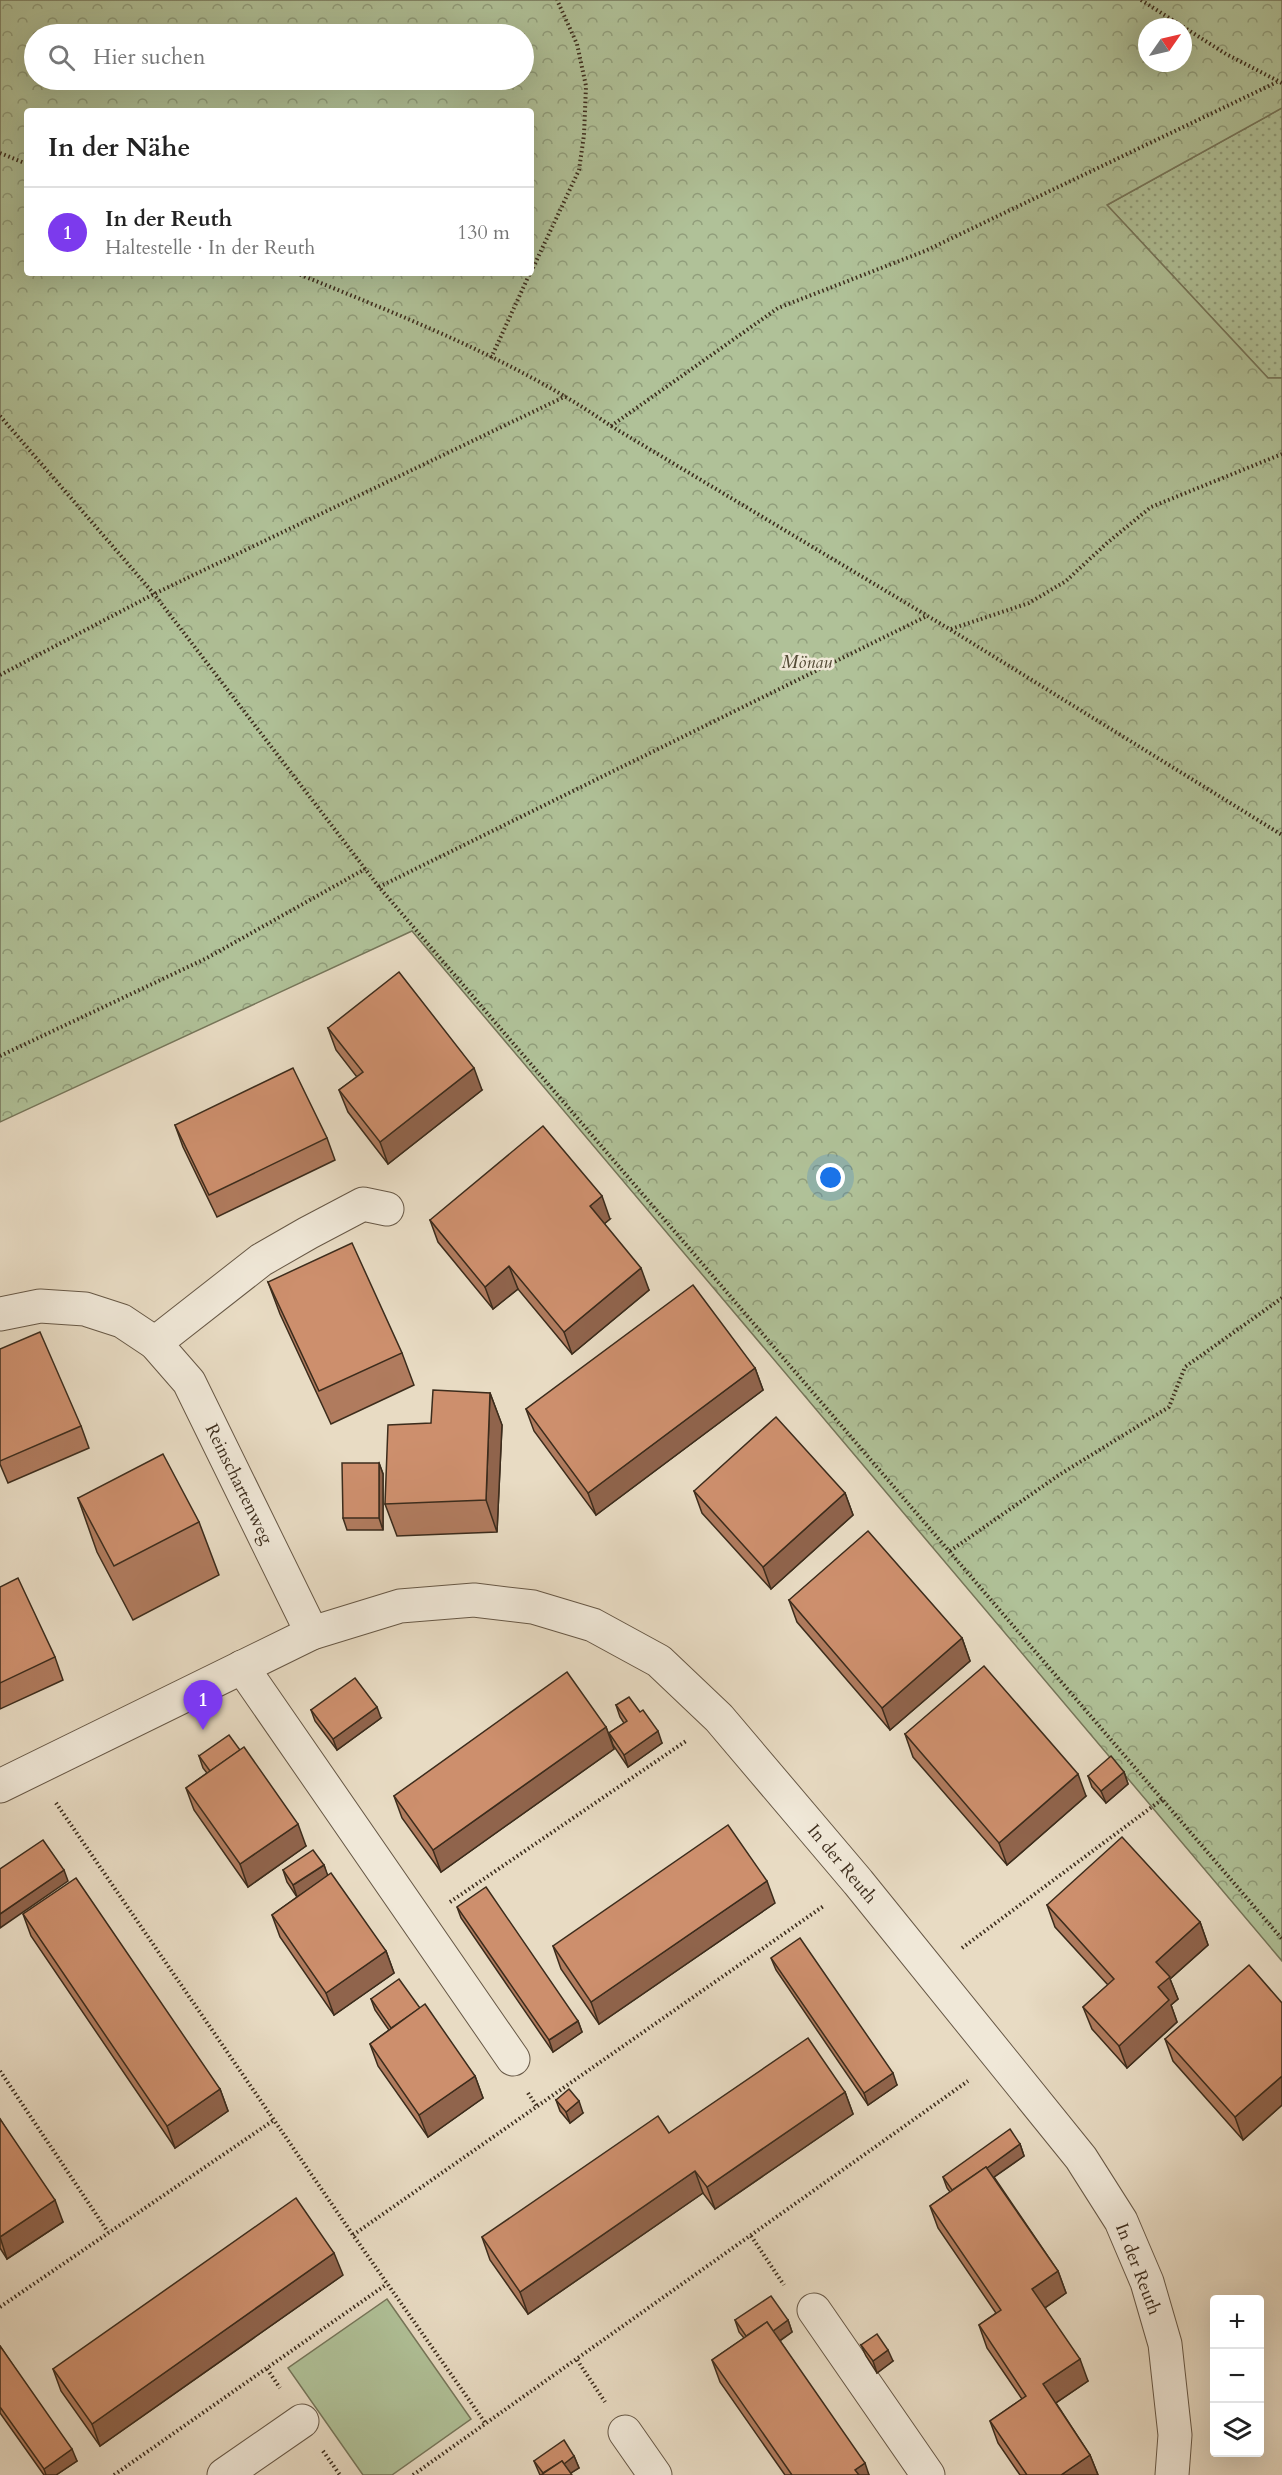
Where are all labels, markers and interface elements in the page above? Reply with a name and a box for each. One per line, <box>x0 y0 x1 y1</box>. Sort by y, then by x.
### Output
north arrow <box>1138 18 1192 72</box>
search box <box>24 24 534 90</box>
icon: search <box>45 41 78 74</box>
text: Hier suchen <box>93 42 206 72</box>
text: In der Nähe <box>48 130 190 165</box>
text: In der Reuth <box>105 204 232 234</box>
text: 1 <box>62 219 73 246</box>
text: 130 m <box>457 219 510 246</box>
text: Haltestelle · In der Reuth <box>105 234 315 261</box>
park label: Mönau <box>782 650 833 675</box>
your location <box>816 1163 845 1192</box>
street label: Reinschartenweg <box>199 1420 279 1549</box>
pin: 1 <box>184 1680 222 1730</box>
street label: In der Reuth <box>801 1819 883 1909</box>
street label: In der Reuth <box>1109 2219 1167 2319</box>
map controls <box>1210 2295 1264 2457</box>
button: + <box>1210 2295 1264 2349</box>
button: − <box>1210 2349 1264 2403</box>
button: layers <box>1210 2403 1264 2457</box>

